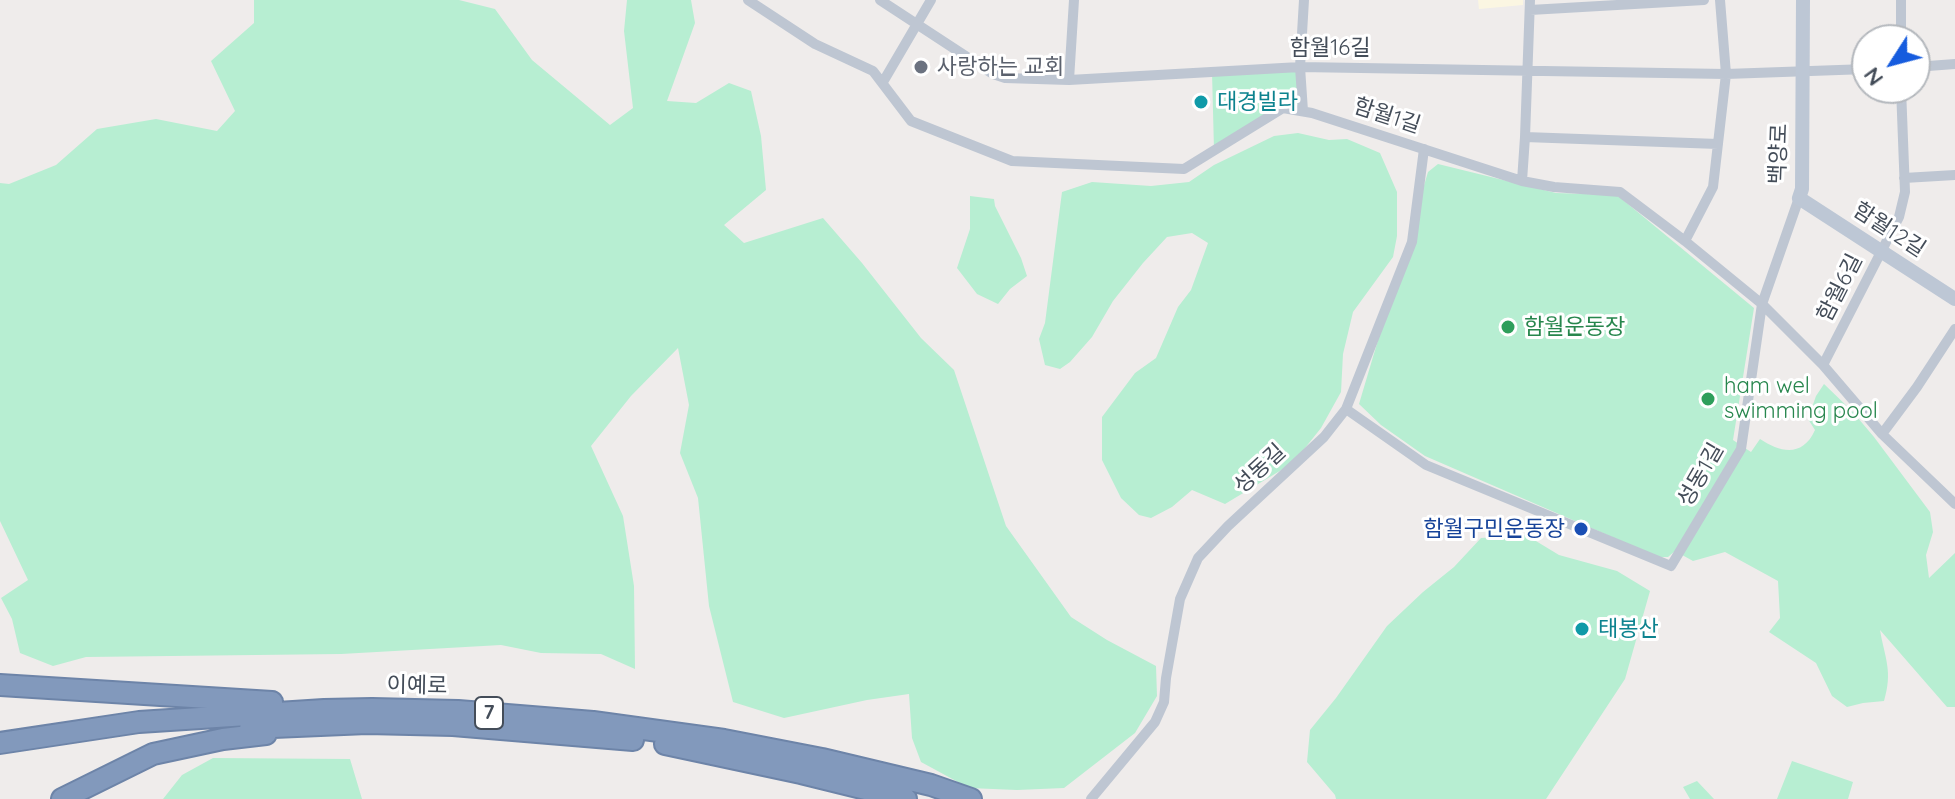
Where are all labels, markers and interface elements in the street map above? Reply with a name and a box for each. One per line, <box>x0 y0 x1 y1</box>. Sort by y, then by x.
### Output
north arrow <box>1851 24 1931 104</box>
street label: 함월16길 <box>1290 35 1370 61</box>
place label: 사랑하는 교회 <box>937 54 1064 80</box>
marker: 사랑하는 교회 <box>912 58 930 76</box>
text: N <box>1857 62 1889 92</box>
place label: 대경빌라 <box>1217 89 1298 115</box>
marker: 대경빌라 <box>1192 93 1210 111</box>
street label: 함월1길 <box>1350 93 1424 139</box>
street label: 백양로 <box>1765 123 1793 185</box>
street label: 함월12길 <box>1848 197 1930 263</box>
street label: 함월6길 <box>1812 250 1868 326</box>
place label: 함월운동장 <box>1524 314 1625 340</box>
marker: 함월운동장 <box>1499 318 1517 336</box>
place label: ham wel swimming pool <box>1724 373 1878 424</box>
marker: ham wel swimming pool <box>1699 390 1717 408</box>
street label: 성동길 <box>1229 439 1291 499</box>
street label: 성동1길 <box>1672 439 1730 511</box>
place label: 함월구민운동장 <box>1423 516 1565 542</box>
marker: 함월구민운동장 <box>1572 520 1590 538</box>
place label: 태봉산 <box>1598 616 1659 642</box>
marker: 태봉산 <box>1573 620 1591 638</box>
street label: 이예로 <box>386 672 448 700</box>
road number: 7 <box>475 697 503 729</box>

